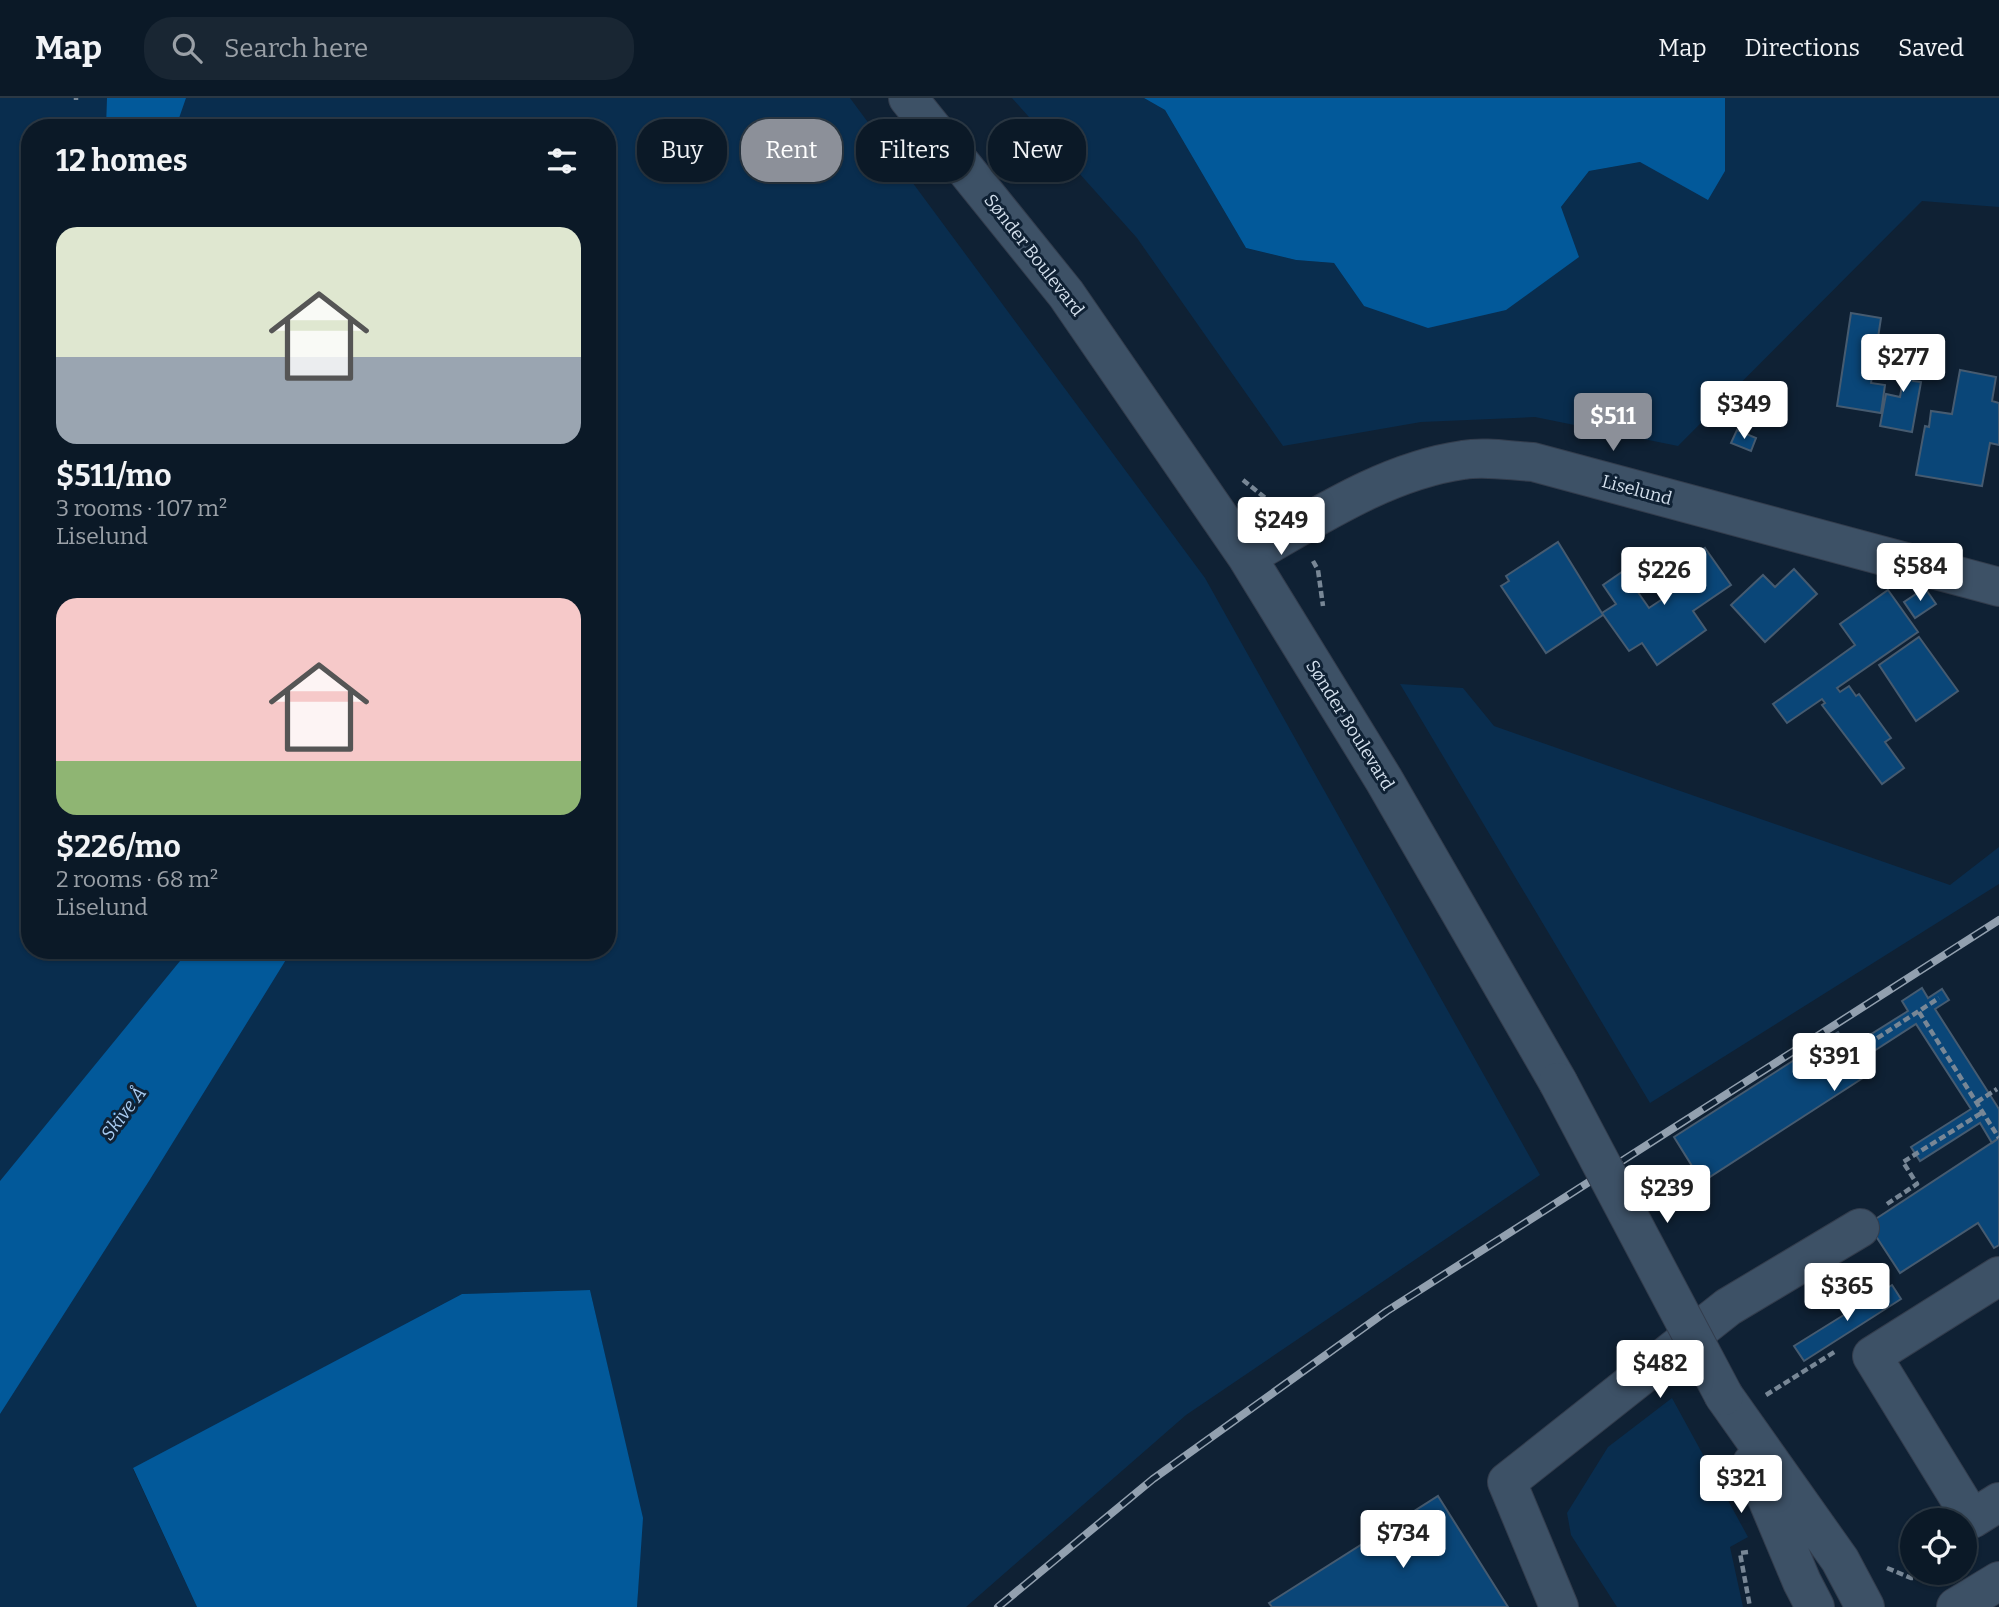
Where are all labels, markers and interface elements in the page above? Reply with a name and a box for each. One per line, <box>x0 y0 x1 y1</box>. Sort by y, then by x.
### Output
search box <box>144 17 634 80</box>
text: Map <box>35 28 102 68</box>
icon: search <box>168 29 206 67</box>
text: Search here <box>224 33 368 64</box>
text: Map <box>1658 34 1707 62</box>
text: Directions <box>1745 34 1860 62</box>
text: Saved <box>1898 34 1964 62</box>
chip: Buy <box>637 119 727 182</box>
chip: Rent <box>741 119 842 182</box>
chip: Filters <box>856 119 974 182</box>
chip: New <box>988 119 1086 182</box>
icon: filters <box>543 142 581 180</box>
text: 12 homes <box>56 143 187 179</box>
street label: Sønder Boulevard <box>979 189 1089 321</box>
icon: home <box>256 273 382 399</box>
pin: $277 <box>1862 334 1944 394</box>
text: $277 <box>1877 343 1929 371</box>
pin: $349 <box>1703 382 1785 441</box>
text: $349 <box>1717 390 1771 418</box>
pin: $511 <box>1572 394 1654 453</box>
text: $511 <box>1590 402 1636 430</box>
text: $511/mo <box>56 458 171 494</box>
street label: Liselund <box>1599 470 1675 510</box>
text: 3 rooms · 107 m² <box>56 494 227 522</box>
pin: $249 <box>1240 498 1322 557</box>
text: $249 <box>1254 506 1308 534</box>
text: Liselund <box>56 522 148 550</box>
pin: $584 <box>1879 544 1961 603</box>
pin: $226 <box>1623 547 1705 607</box>
text: $584 <box>1893 552 1947 580</box>
text: $226 <box>1637 556 1691 584</box>
icon: home <box>256 644 382 770</box>
street label: Sønder Boulevard <box>1301 656 1399 794</box>
text: $226/mo <box>56 829 181 865</box>
text: 2 rooms · 68 m² <box>56 865 218 893</box>
text: Liselund <box>56 893 148 921</box>
pin: $391 <box>1793 1034 1875 1093</box>
text: $391 <box>1809 1042 1859 1070</box>
water label: Skive Å <box>96 1082 151 1145</box>
pin: $239 <box>1626 1166 1708 1225</box>
text: $239 <box>1640 1174 1694 1202</box>
pin: $365 <box>1806 1264 1888 1323</box>
text: $365 <box>1821 1272 1873 1300</box>
pin: $482 <box>1619 1340 1701 1400</box>
text: $482 <box>1633 1349 1687 1377</box>
pin: $321 <box>1700 1456 1782 1515</box>
text: $321 <box>1716 1464 1766 1492</box>
map controls <box>1900 1508 1977 1585</box>
button: locate <box>1900 1508 1977 1585</box>
pin: $734 <box>1362 1510 1444 1570</box>
text: $734 <box>1377 1519 1429 1547</box>

